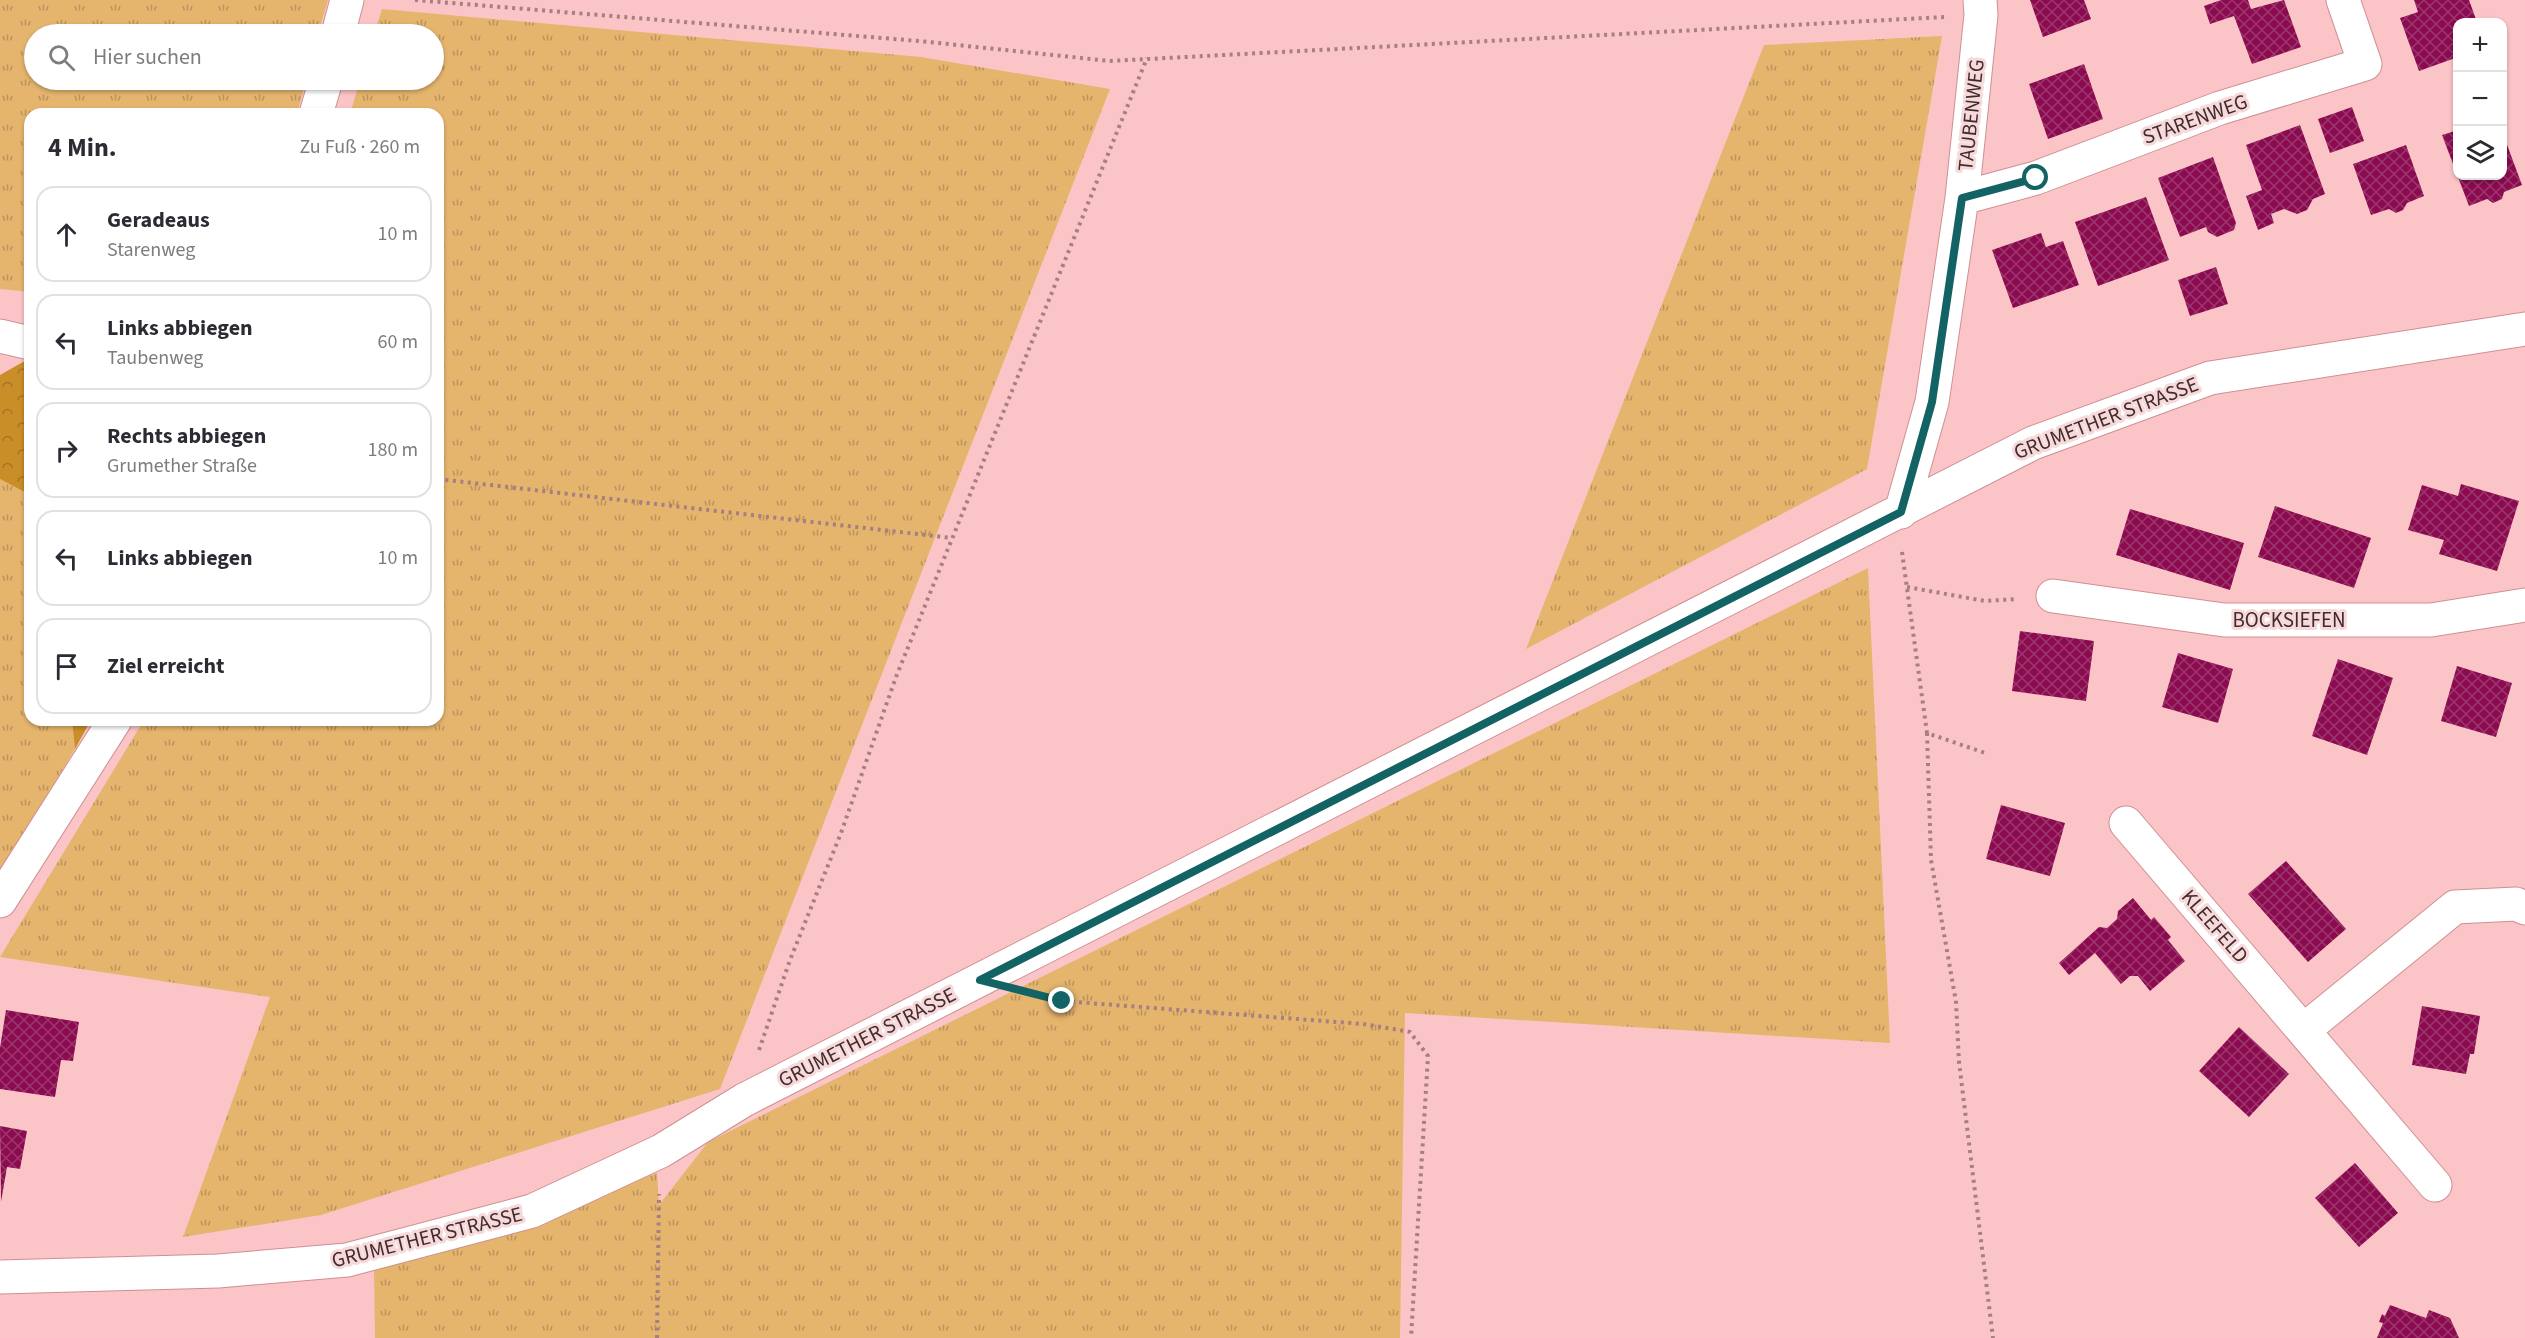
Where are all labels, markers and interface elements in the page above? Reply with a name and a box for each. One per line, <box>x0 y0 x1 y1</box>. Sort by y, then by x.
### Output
map controls <box>2453 18 2507 180</box>
button: + <box>2453 18 2507 72</box>
search box <box>24 24 444 90</box>
icon: search <box>45 41 78 74</box>
text: Hier suchen <box>93 41 202 73</box>
street label: TAUBENWEG <box>1950 57 1992 173</box>
button: − <box>2453 72 2507 126</box>
street label: STARENWEG <box>2138 86 2252 152</box>
button: layers <box>2453 126 2507 180</box>
text: 4 Min. <box>48 129 117 166</box>
text: Zu Fuß · 260 m <box>299 133 420 161</box>
route start <box>2022 164 2048 190</box>
text: Geradeaus <box>107 204 210 236</box>
icon: ahead <box>50 218 83 251</box>
text: 10 m <box>378 220 418 248</box>
text: Starenweg <box>107 236 195 264</box>
text: Links abbiegen <box>107 312 253 344</box>
icon: left <box>50 326 83 359</box>
text: 60 m <box>378 328 418 356</box>
text: Taubenweg <box>107 344 203 372</box>
street label: GRUMETHER STRASSE <box>2009 369 2203 467</box>
text: Rechts abbiegen <box>107 420 266 452</box>
icon: right <box>50 434 83 467</box>
text: 180 m <box>368 436 418 464</box>
text: Grumether Straße <box>107 452 257 480</box>
icon: left <box>50 542 83 575</box>
text: Links abbiegen <box>107 542 253 574</box>
text: 10 m <box>378 544 418 572</box>
street label: BOCKSIEFEN <box>2232 605 2346 635</box>
icon: arrive <box>50 650 83 683</box>
text: Ziel erreicht <box>107 650 225 682</box>
street label: KLEEFELD <box>2174 883 2256 969</box>
street label: GRUMETHER STRASSE <box>773 979 961 1095</box>
route end <box>1048 987 1074 1013</box>
street label: GRUMETHER STRASSE <box>329 1199 525 1275</box>

